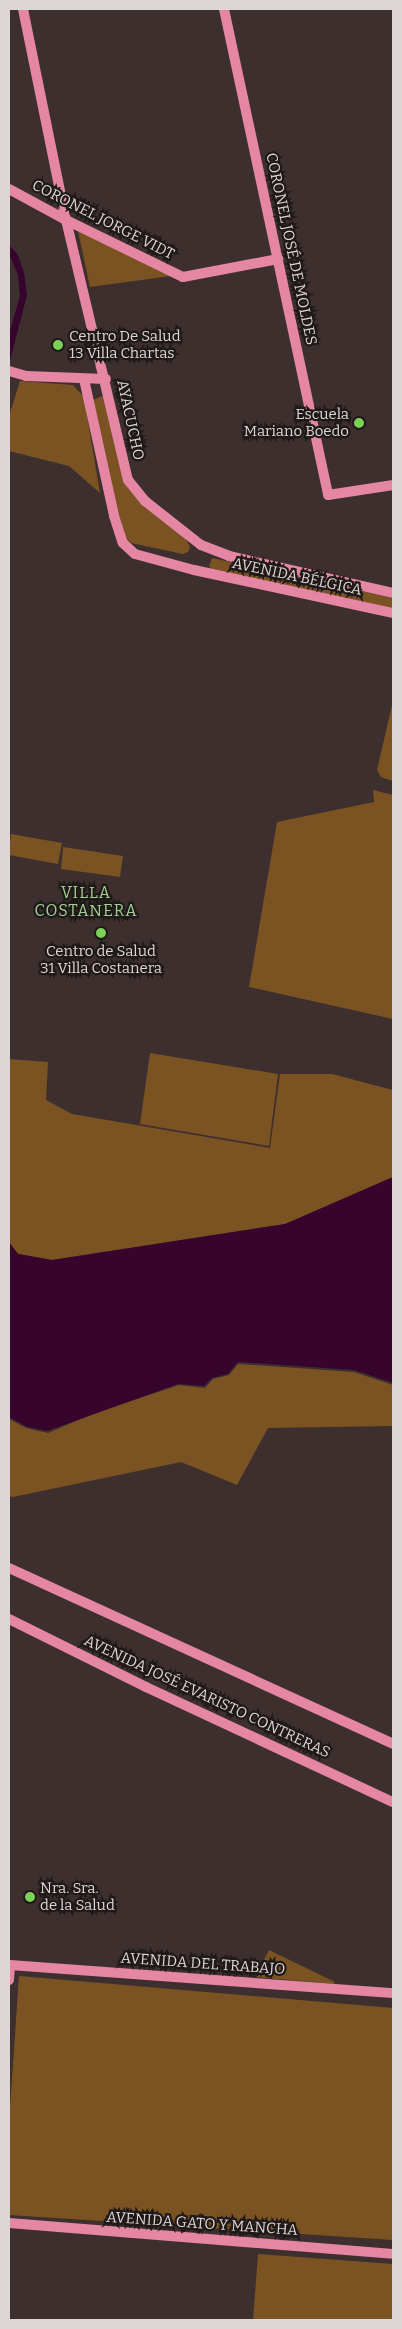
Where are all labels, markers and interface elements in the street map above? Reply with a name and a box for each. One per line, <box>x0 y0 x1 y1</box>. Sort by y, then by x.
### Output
street label: CORONEL JOSÉ DE MOLDES <box>262 151 320 347</box>
street label: CORONEL JORGE VIDT <box>29 176 177 264</box>
place label: Centro De Salud 13 Villa Chartas <box>69 327 181 362</box>
marker: Centro De Salud 13 Villa Chartas <box>51 338 65 352</box>
street label: AYACUCHO <box>113 378 147 462</box>
place label: Escuela Mariano Boedo <box>244 405 349 440</box>
marker: Escuela Mariano Boedo <box>353 417 365 429</box>
street label: AVENIDA BÉLGICA <box>230 554 364 600</box>
district label: VILLA COSTANERA <box>33 883 139 921</box>
marker: Centro de Salud 31 Villa Costanera <box>94 926 108 940</box>
place label: Centro de Salud 31 Villa Costanera <box>40 942 162 977</box>
street label: AVENIDA JOSÉ EVARISTO CONTRERAS <box>81 1632 333 1762</box>
place label: Nra. Sra. de la Salud <box>40 1879 115 1914</box>
marker: Nra. Sra. de la Salud <box>24 1891 36 1903</box>
street label: AVENIDA DEL TRABAJO <box>120 1949 286 1979</box>
street label: AVENIDA GATO Y MANCHA <box>106 2208 298 2240</box>

